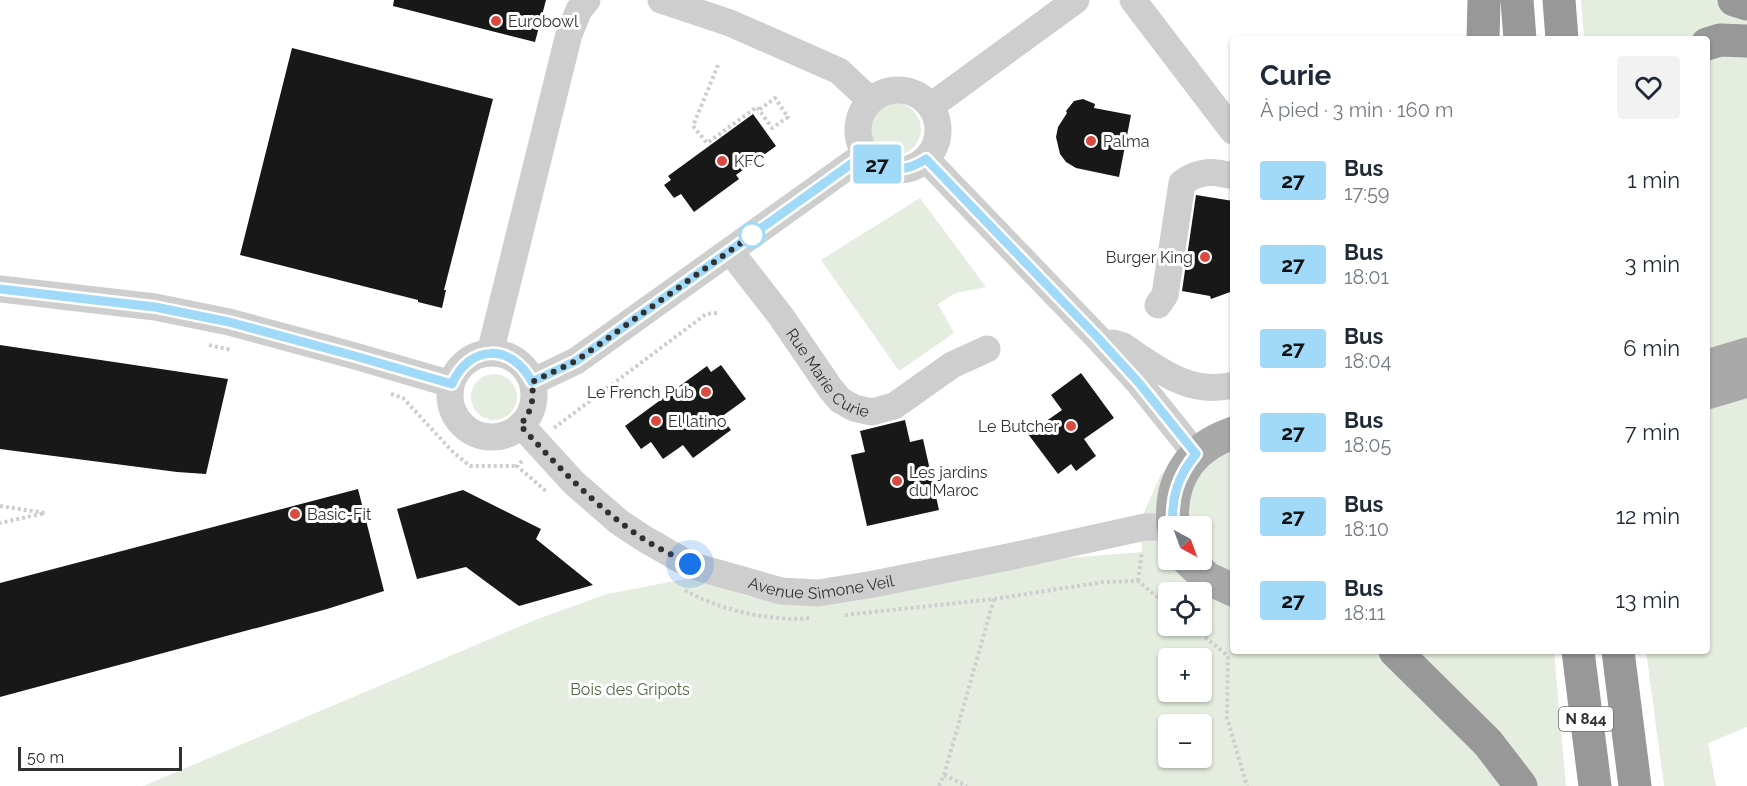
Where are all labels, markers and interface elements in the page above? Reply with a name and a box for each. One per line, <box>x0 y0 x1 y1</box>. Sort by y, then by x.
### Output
place label: Eurobowl <box>508 12 579 31</box>
marker: Eurobowl <box>489 14 503 28</box>
button: heart <box>1617 56 1680 119</box>
text: Curie <box>1260 59 1331 92</box>
text: À pied · 3 min · 160 m <box>1260 98 1453 122</box>
place label: Palma <box>1103 132 1149 151</box>
marker: Palma <box>1084 134 1098 148</box>
line badge: 27 <box>850 144 904 184</box>
place label: KFC <box>734 152 764 171</box>
text: 27 <box>865 152 889 177</box>
marker: KFC <box>715 154 729 168</box>
text: Bus <box>1344 155 1383 181</box>
text: 1 min <box>1627 167 1680 193</box>
text: 27 <box>1281 168 1305 193</box>
text: 17:59 <box>1344 181 1390 205</box>
unlabelled marker <box>739 222 765 248</box>
text: Bus <box>1344 239 1383 265</box>
place label: Burger King <box>1106 248 1193 267</box>
marker: Burger King <box>1198 250 1212 264</box>
text: 3 min <box>1625 251 1680 277</box>
text: 27 <box>1281 252 1305 277</box>
text: 18:01 <box>1344 265 1389 289</box>
text: Bus <box>1344 323 1383 349</box>
street label: Rue Marie Curie <box>782 324 871 421</box>
text: 6 min <box>1623 335 1680 361</box>
text: 27 <box>1281 336 1305 361</box>
text: 18:04 <box>1344 349 1391 373</box>
place label: Le French Pub <box>587 383 694 402</box>
marker: Le French Pub <box>699 385 713 399</box>
text: Bus <box>1344 407 1383 433</box>
place label: El latino <box>668 412 726 431</box>
marker: El latino <box>649 414 663 428</box>
place label: Le Butcher <box>978 417 1059 436</box>
marker: Le Butcher <box>1064 419 1078 433</box>
text: 7 min <box>1625 419 1680 445</box>
text: 27 <box>1281 420 1305 445</box>
text: 18:05 <box>1344 433 1391 457</box>
place label: Les jardins du Maroc <box>909 463 988 500</box>
marker: Les jardins du Maroc <box>890 474 904 488</box>
text: Bus <box>1344 491 1383 517</box>
text: 12 min <box>1616 503 1680 529</box>
text: 27 <box>1281 504 1305 529</box>
place label: Basic-Fit <box>307 505 372 524</box>
marker: Basic-Fit <box>288 507 302 521</box>
north arrow <box>1158 516 1212 570</box>
map controls <box>1158 516 1212 768</box>
text: 18:10 <box>1344 517 1389 541</box>
your location <box>675 549 705 579</box>
street label: Avenue Simone Veil <box>746 571 896 602</box>
text: Bus <box>1344 575 1383 601</box>
button: locate <box>1158 582 1212 636</box>
text: 13 min <box>1615 587 1680 613</box>
text: 27 <box>1281 588 1305 613</box>
text: 18:11 <box>1344 601 1385 625</box>
button: + <box>1158 648 1212 702</box>
park label: Bois des Gripots <box>570 680 690 699</box>
road number: N 844 <box>1559 707 1613 731</box>
button: − <box>1158 714 1212 768</box>
scale bar <box>18 744 182 772</box>
text: 50 m <box>27 748 64 767</box>

